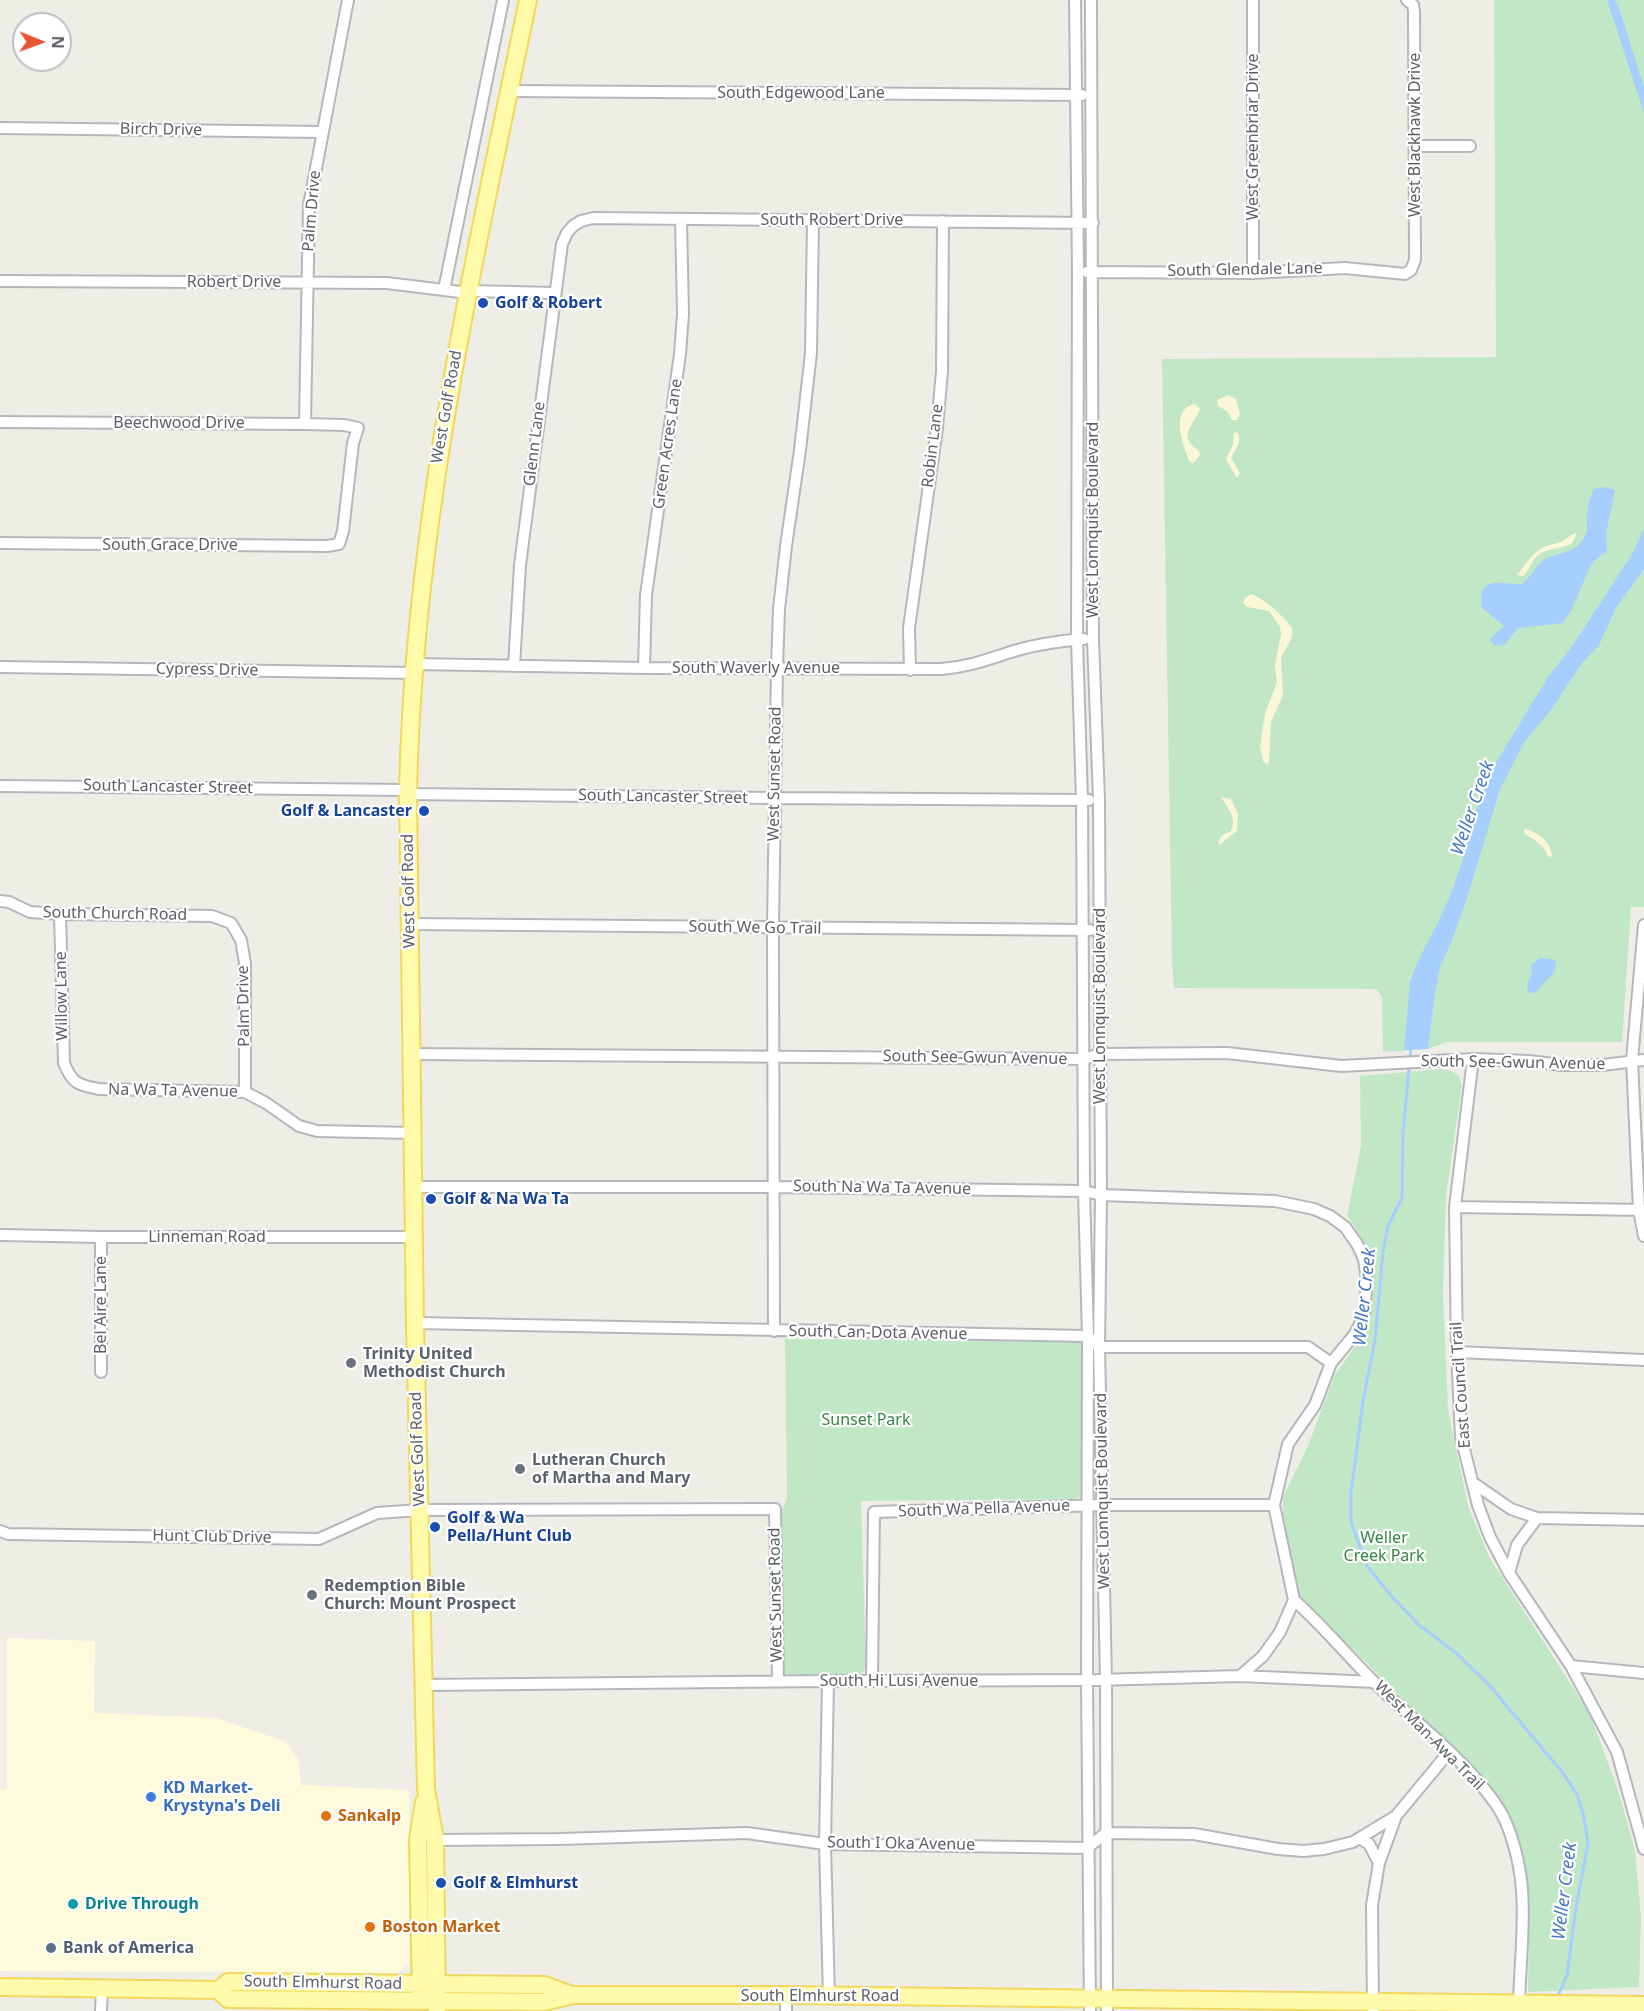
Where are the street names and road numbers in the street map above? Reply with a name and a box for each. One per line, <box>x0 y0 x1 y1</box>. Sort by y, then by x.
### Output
street label: West Blackhawk Drive <box>1405 53 1425 217</box>
street label: West Greenbriar Drive <box>1243 54 1263 220</box>
street label: South Edgewood Lane <box>717 83 885 103</box>
street label: Birch Drive <box>120 120 202 140</box>
street label: Palm Drive <box>299 170 325 252</box>
street label: South Robert Drive <box>761 210 903 230</box>
street label: South Glendale Lane <box>1167 259 1323 281</box>
street label: Robert Drive <box>187 272 281 292</box>
street label: West Golf Road <box>428 349 466 465</box>
street label: Green Acres Lane <box>649 378 687 510</box>
street label: Glenn Lane <box>520 401 550 487</box>
street label: Robin Lane <box>918 403 948 489</box>
street label: Beechwood Drive <box>113 413 245 433</box>
street label: West Lonnquist Boulevard <box>1083 422 1103 618</box>
street label: South Grace Drive <box>102 535 238 555</box>
street label: South Waverly Avenue <box>672 658 840 678</box>
street label: Cypress Drive <box>156 660 258 680</box>
street label: West Sunset Road <box>764 706 786 842</box>
street label: South Lancaster Street <box>83 776 253 798</box>
street label: South Lancaster Street <box>578 786 748 808</box>
street label: West Golf Road <box>398 833 420 949</box>
street label: South Church Road <box>43 903 187 925</box>
street label: West Lonnquist Boulevard <box>1090 908 1110 1104</box>
street label: South We Go Trail <box>688 917 822 939</box>
street label: Willow Lane <box>52 951 72 1041</box>
street label: Palm Drive <box>234 965 254 1047</box>
street label: South See-Gwun Avenue <box>883 1047 1067 1069</box>
street label: South See-Gwun Avenue <box>1421 1052 1605 1074</box>
street label: Na Wa Ta Avenue <box>108 1080 238 1102</box>
street label: South Na Wa Ta Avenue <box>793 1177 971 1199</box>
street label: Linneman Road <box>148 1227 266 1247</box>
street label: Bel Aire Lane <box>91 1256 111 1354</box>
street label: East Council Trail <box>1447 1321 1475 1449</box>
street label: South Can-Dota Avenue <box>788 1322 968 1344</box>
street label: West Golf Road <box>406 1391 430 1507</box>
street label: West Lonnquist Boulevard <box>1092 1393 1114 1589</box>
street label: South Wa Pella Avenue <box>898 1496 1070 1522</box>
street label: Hunt Club Drive <box>152 1526 272 1548</box>
street label: West Sunset Road <box>765 1527 787 1663</box>
street label: South Hi Lusi Avenue <box>820 1671 978 1691</box>
street label: West Man-Awa Trail <box>1370 1677 1488 1795</box>
street label: South I Oka Avenue <box>827 1833 975 1855</box>
street label: South Elmhurst Road <box>244 1972 402 1994</box>
street label: South Elmhurst Road <box>741 1986 899 2006</box>

